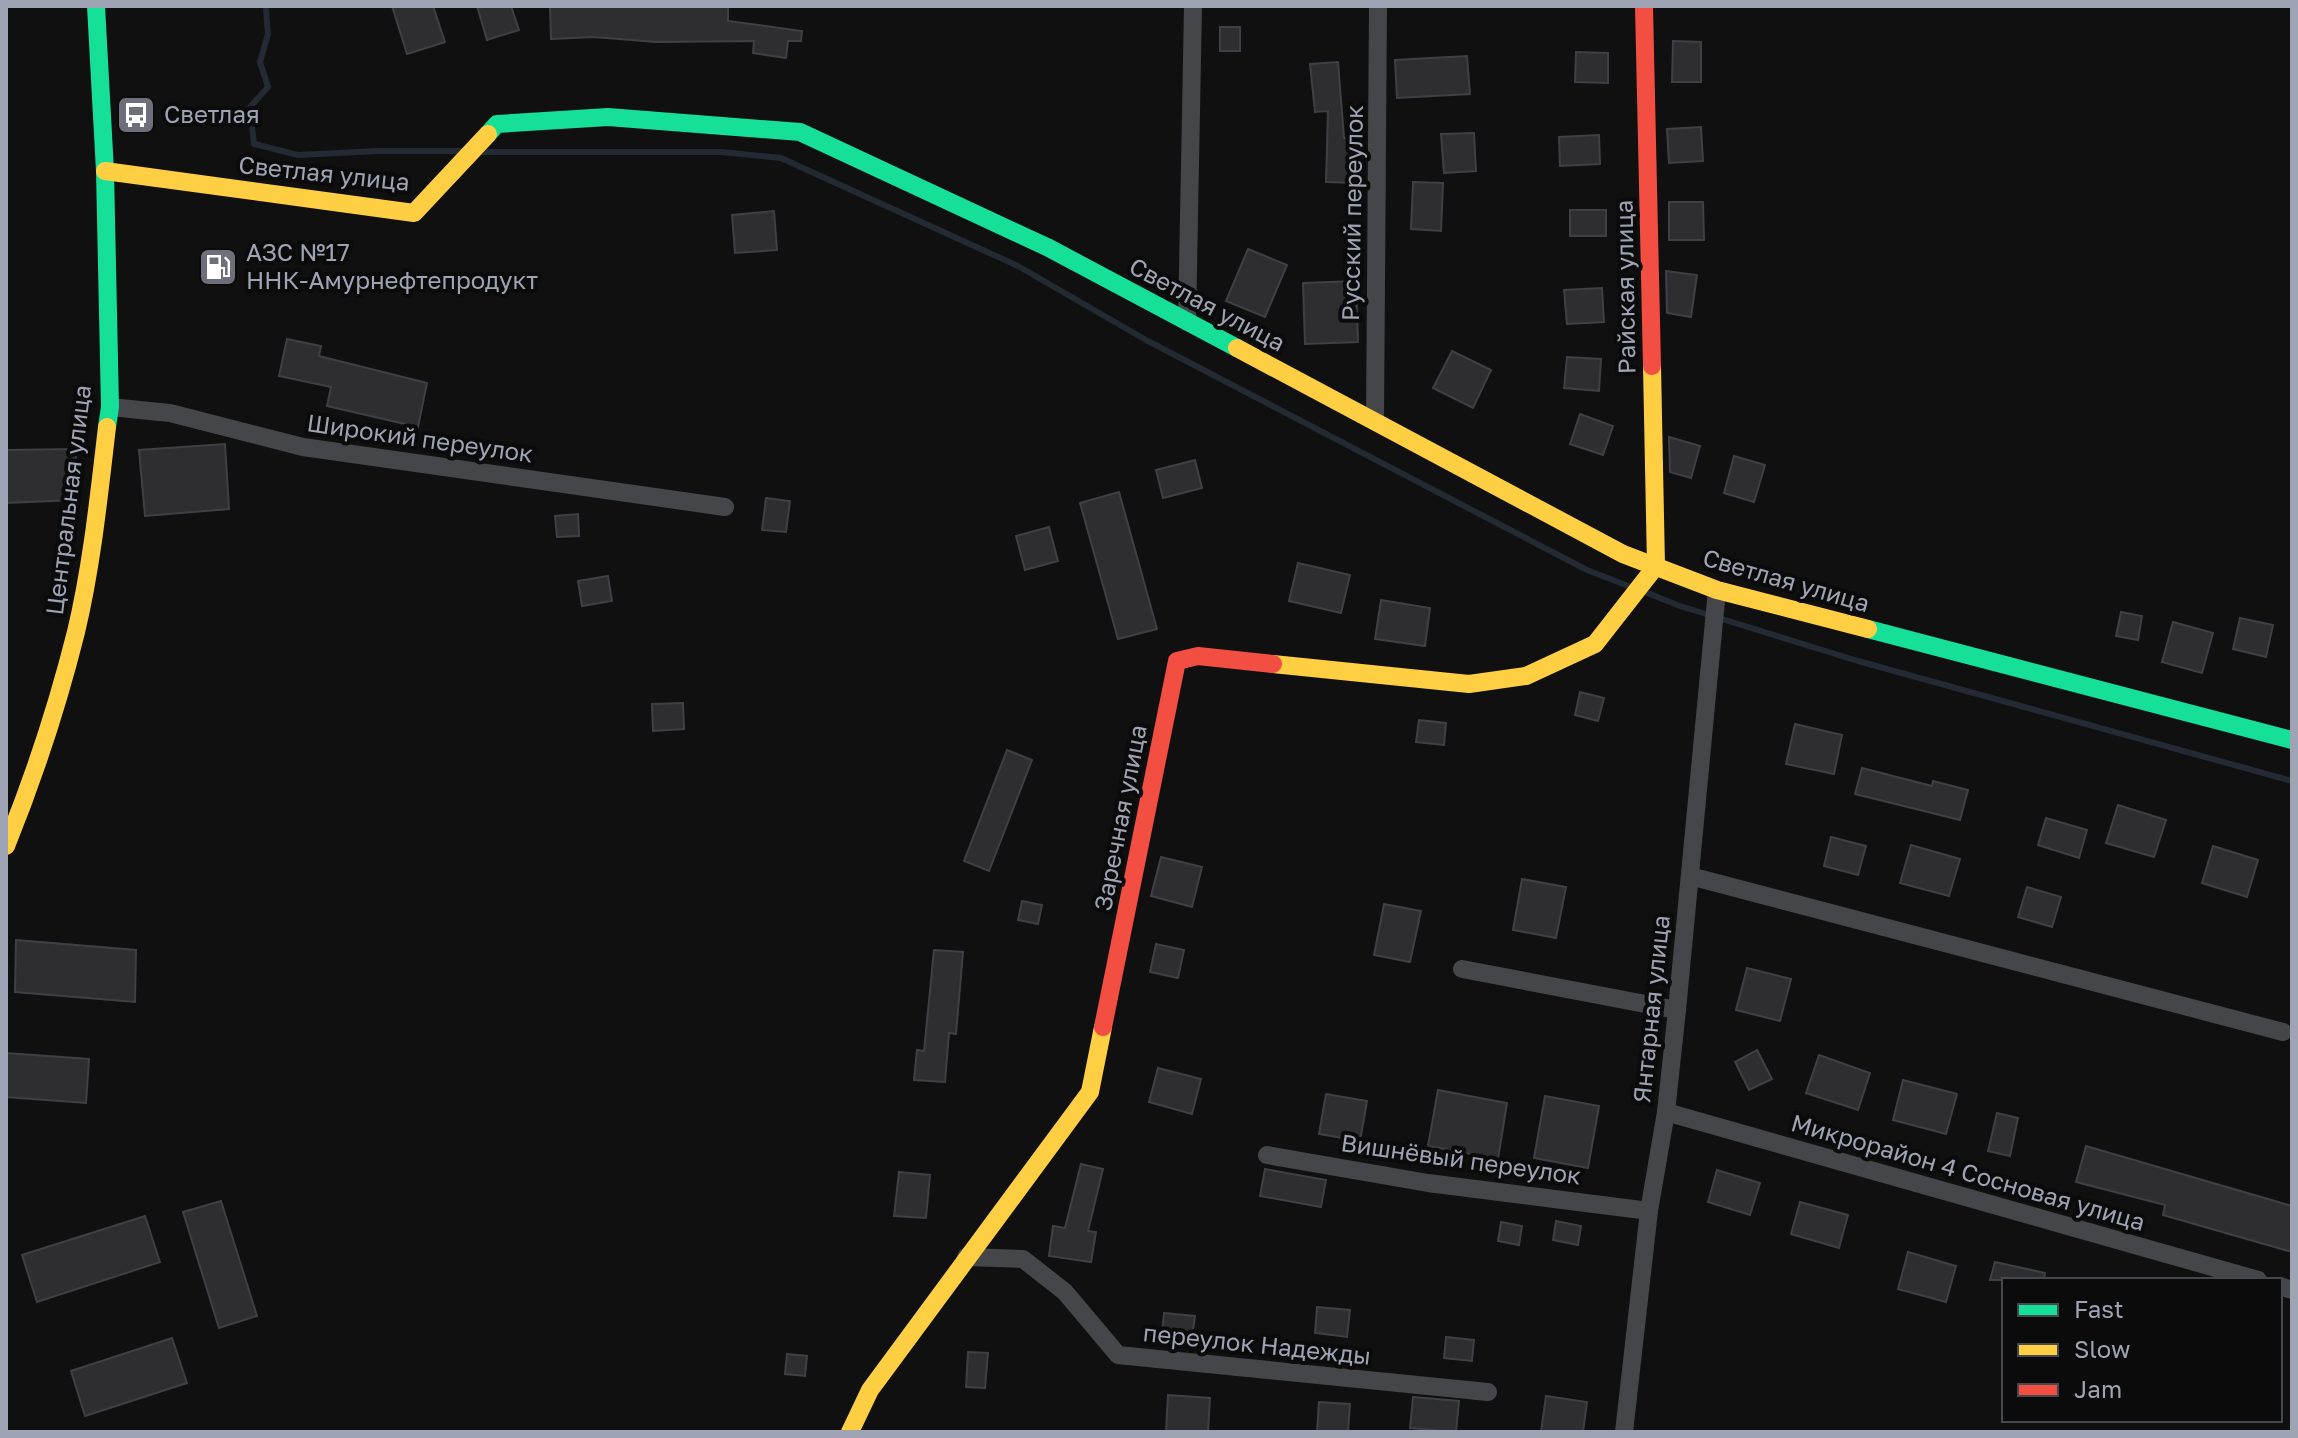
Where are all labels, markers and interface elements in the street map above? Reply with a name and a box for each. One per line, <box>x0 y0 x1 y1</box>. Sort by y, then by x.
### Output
bus stop icon: Светлая <box>115 94 157 136</box>
place label: Светлая <box>164 99 260 128</box>
street label: Русский переулок <box>1335 104 1368 321</box>
street label: Светлая улица <box>237 149 411 196</box>
street label: Райская улица <box>1608 200 1641 374</box>
place label: АЗС №17 ННК-Амурнефтепродукт <box>246 237 538 294</box>
fuel station icon: АЗС №17 ННК-Амурнефтепродукт <box>197 246 239 288</box>
street label: Светлая улица <box>1125 251 1290 357</box>
street label: Центральная улица <box>39 383 96 617</box>
street label: Широкий переулок <box>305 407 535 468</box>
street label: Светлая улица <box>1700 542 1873 617</box>
street label: Заречная улица <box>1087 722 1152 913</box>
street label: Янтарная улица <box>1626 913 1675 1104</box>
street label: Микрорайон 4 Сосновая улица <box>1788 1107 2149 1236</box>
street label: Вишнёвый переулок <box>1339 1127 1583 1190</box>
legend <box>2002 1278 2282 1422</box>
text: Fast <box>2074 1294 2124 1323</box>
street label: переулок Надежды <box>1142 1317 1373 1370</box>
text: Slow <box>2074 1334 2130 1363</box>
text: Jam <box>2074 1374 2122 1403</box>

